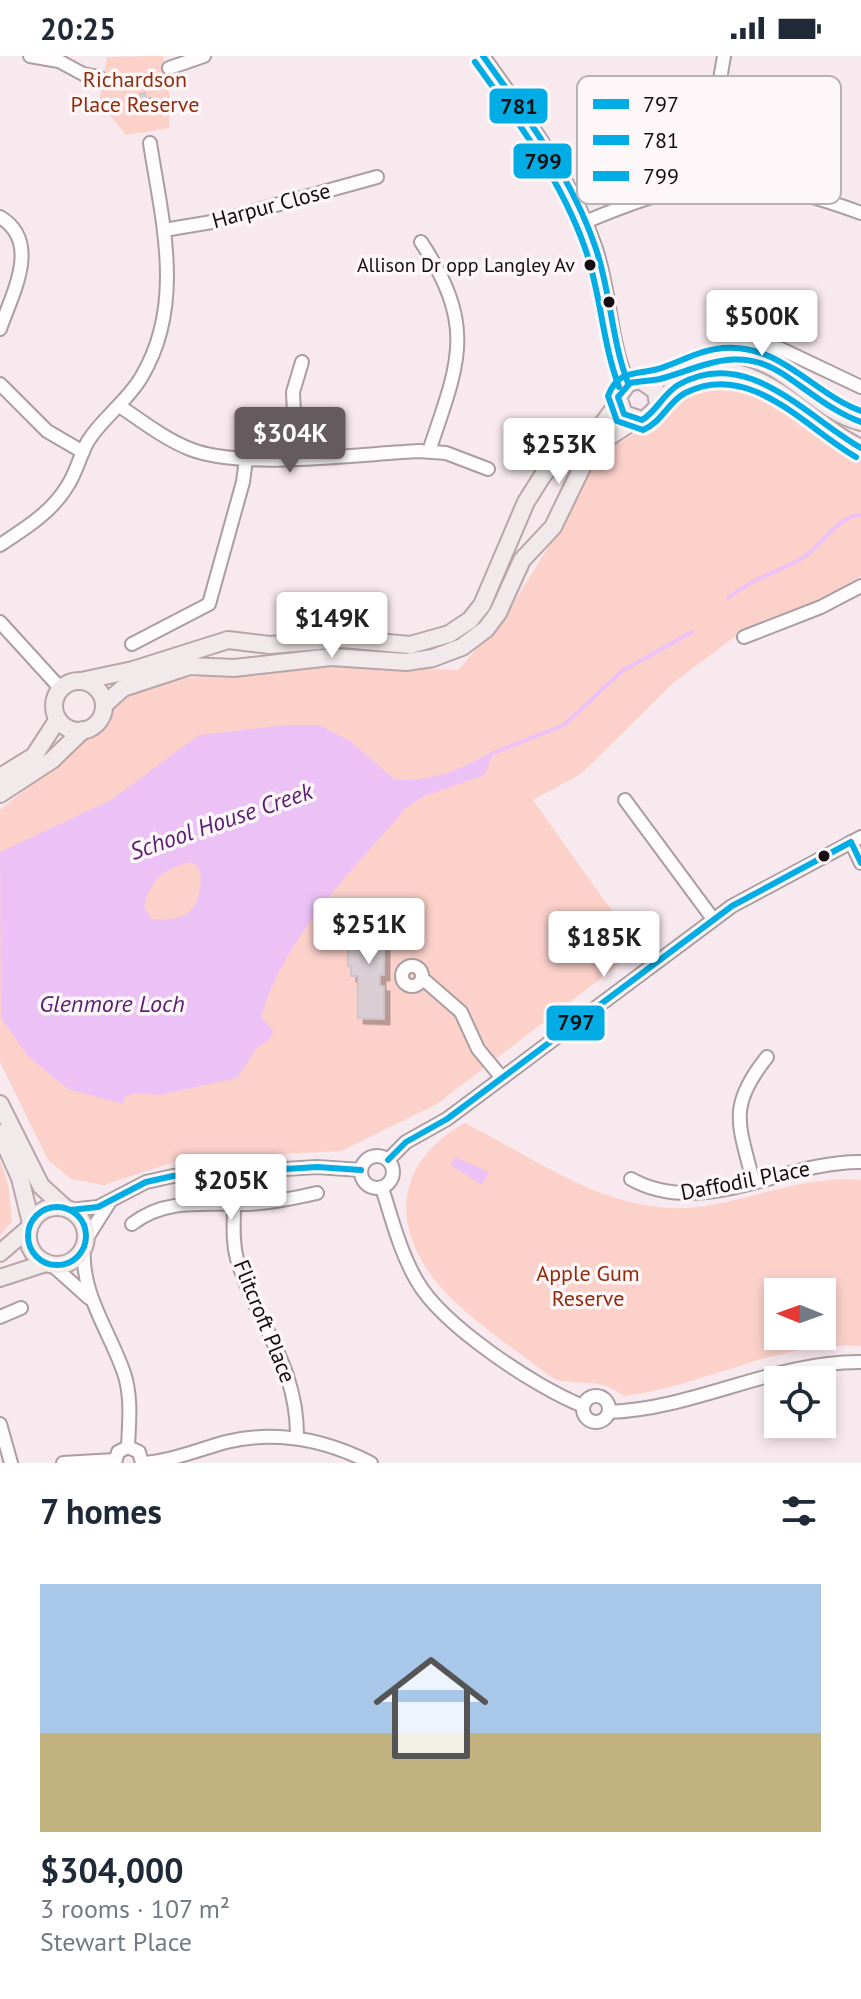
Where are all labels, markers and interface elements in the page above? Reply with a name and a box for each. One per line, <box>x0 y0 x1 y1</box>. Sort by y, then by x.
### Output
text: 20:25 <box>40 9 116 48</box>
park label: Richardson Place Reserve <box>71 65 199 118</box>
legend <box>577 76 841 204</box>
line badge: 781 <box>488 87 549 125</box>
text: 797 <box>643 90 679 118</box>
text: 781 <box>500 92 538 120</box>
text: 781 <box>643 126 679 154</box>
line badge: 799 <box>512 142 573 180</box>
text: 799 <box>524 147 562 175</box>
text: 799 <box>643 162 679 190</box>
street label: Harpur Close <box>209 176 333 234</box>
place label: Allison Dr opp Langley Av <box>357 252 575 278</box>
marker: Allison Dr opp Langley Av <box>582 257 598 273</box>
pin: $500K <box>706 290 818 358</box>
unlabelled marker <box>601 294 617 310</box>
text: $500K <box>724 299 800 332</box>
pin: $304K <box>234 407 346 475</box>
text: $304K <box>252 416 328 449</box>
pin: $253K <box>503 418 615 486</box>
text: $253K <box>521 427 597 460</box>
pin: $149K <box>276 592 388 660</box>
text: $149K <box>294 601 370 634</box>
water label: School House Creek <box>125 775 318 867</box>
unlabelled marker <box>816 848 832 864</box>
pin: $251K <box>313 898 425 966</box>
text: $251K <box>331 907 407 940</box>
pin: $185K <box>548 911 660 979</box>
text: $185K <box>566 920 642 953</box>
water label: Glenmore Loch <box>39 988 185 1019</box>
line badge: 797 <box>545 1004 606 1042</box>
text: 797 <box>557 1008 595 1036</box>
pin: $205K <box>175 1154 287 1222</box>
street label: Daffodil Place <box>678 1154 812 1206</box>
text: $205K <box>193 1163 269 1196</box>
street label: Flitcroft Place <box>228 1255 302 1387</box>
park label: Apple Gum Reserve <box>536 1259 640 1312</box>
north arrow <box>764 1278 836 1350</box>
map controls <box>764 1278 836 1438</box>
button: locate <box>764 1366 836 1438</box>
text: 7 homes <box>40 1489 162 1533</box>
icon: filters <box>777 1489 821 1533</box>
icon: home <box>359 1636 503 1780</box>
text: $304,000 <box>40 1848 184 1892</box>
text: 3 rooms · 107 m² <box>40 1892 230 1925</box>
text: Stewart Place <box>40 1925 192 1958</box>

